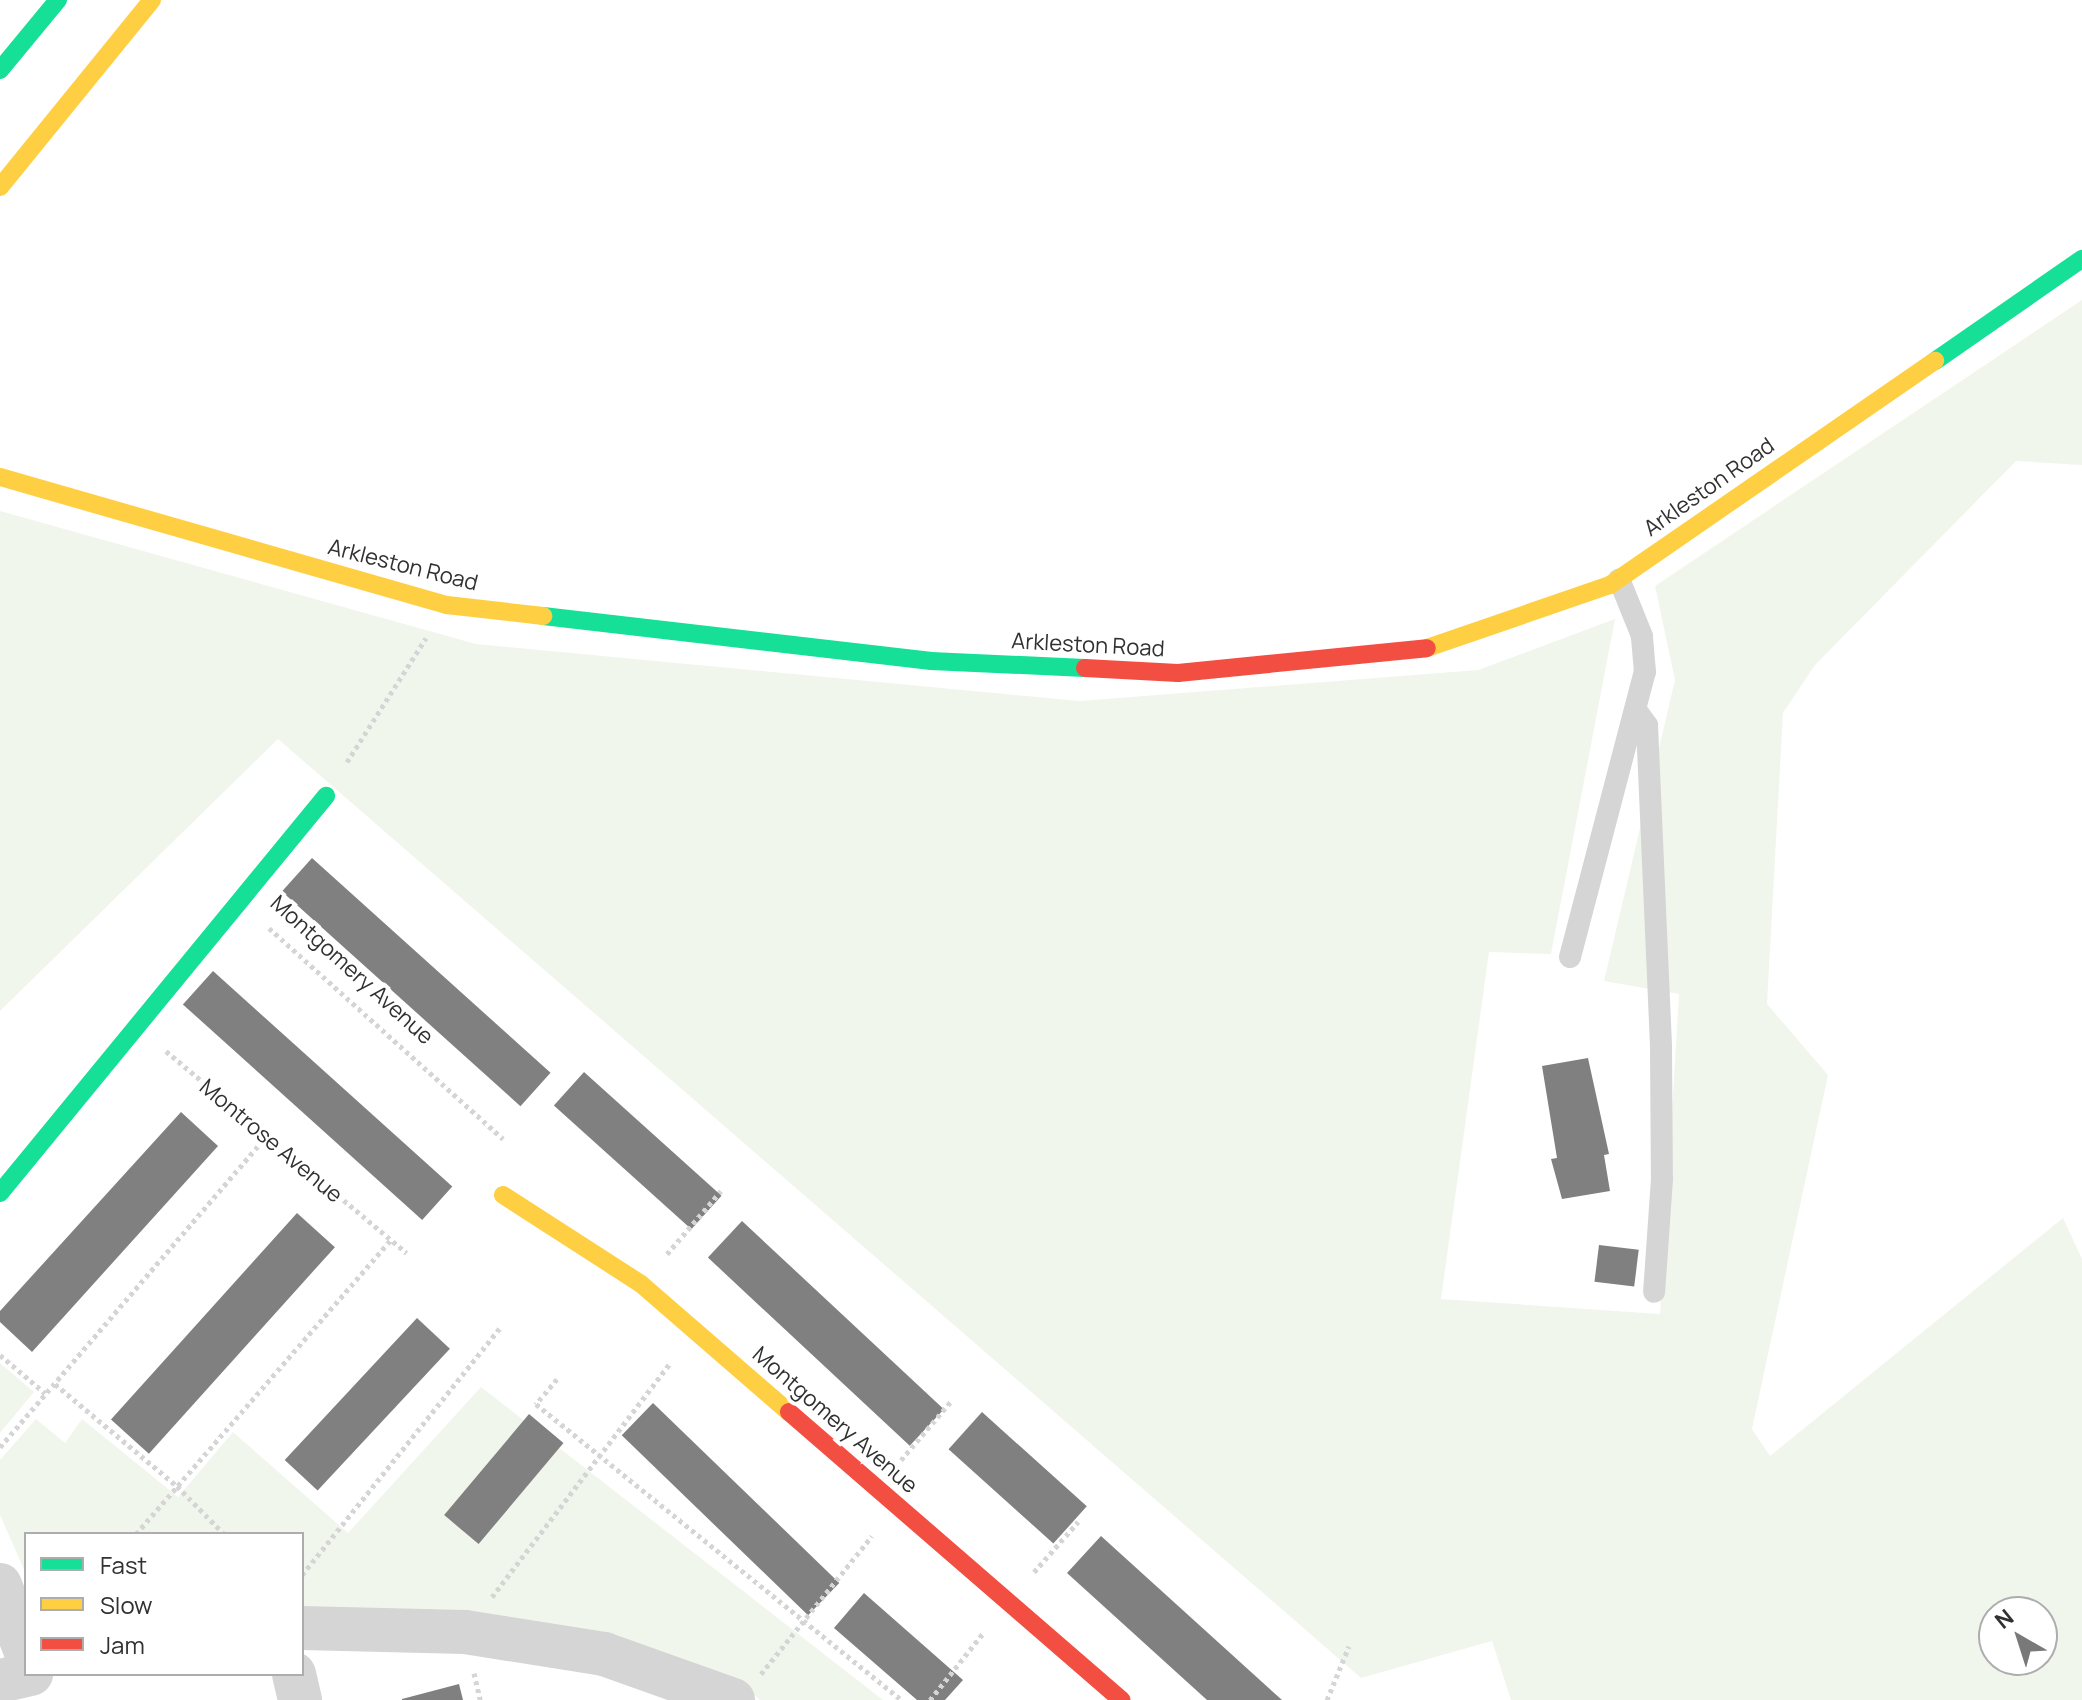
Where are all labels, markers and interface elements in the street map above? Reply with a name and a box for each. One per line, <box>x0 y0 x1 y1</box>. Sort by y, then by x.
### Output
street label: Arkleston Road <box>1639 432 1779 542</box>
street label: Arkleston Road <box>325 534 481 596</box>
street label: Arkleston Road <box>1011 628 1165 662</box>
street label: Montgomery Avenue <box>265 890 439 1050</box>
street label: Montrose Avenue <box>194 1074 348 1208</box>
street label: Montgomery Avenue <box>747 1341 923 1499</box>
legend <box>24 1532 304 1676</box>
text: Fast <box>100 1548 147 1581</box>
text: Slow <box>100 1588 153 1621</box>
north arrow <box>1978 1596 2058 1676</box>
text: N <box>1989 1602 2020 1636</box>
text: Jam <box>100 1628 145 1661</box>

